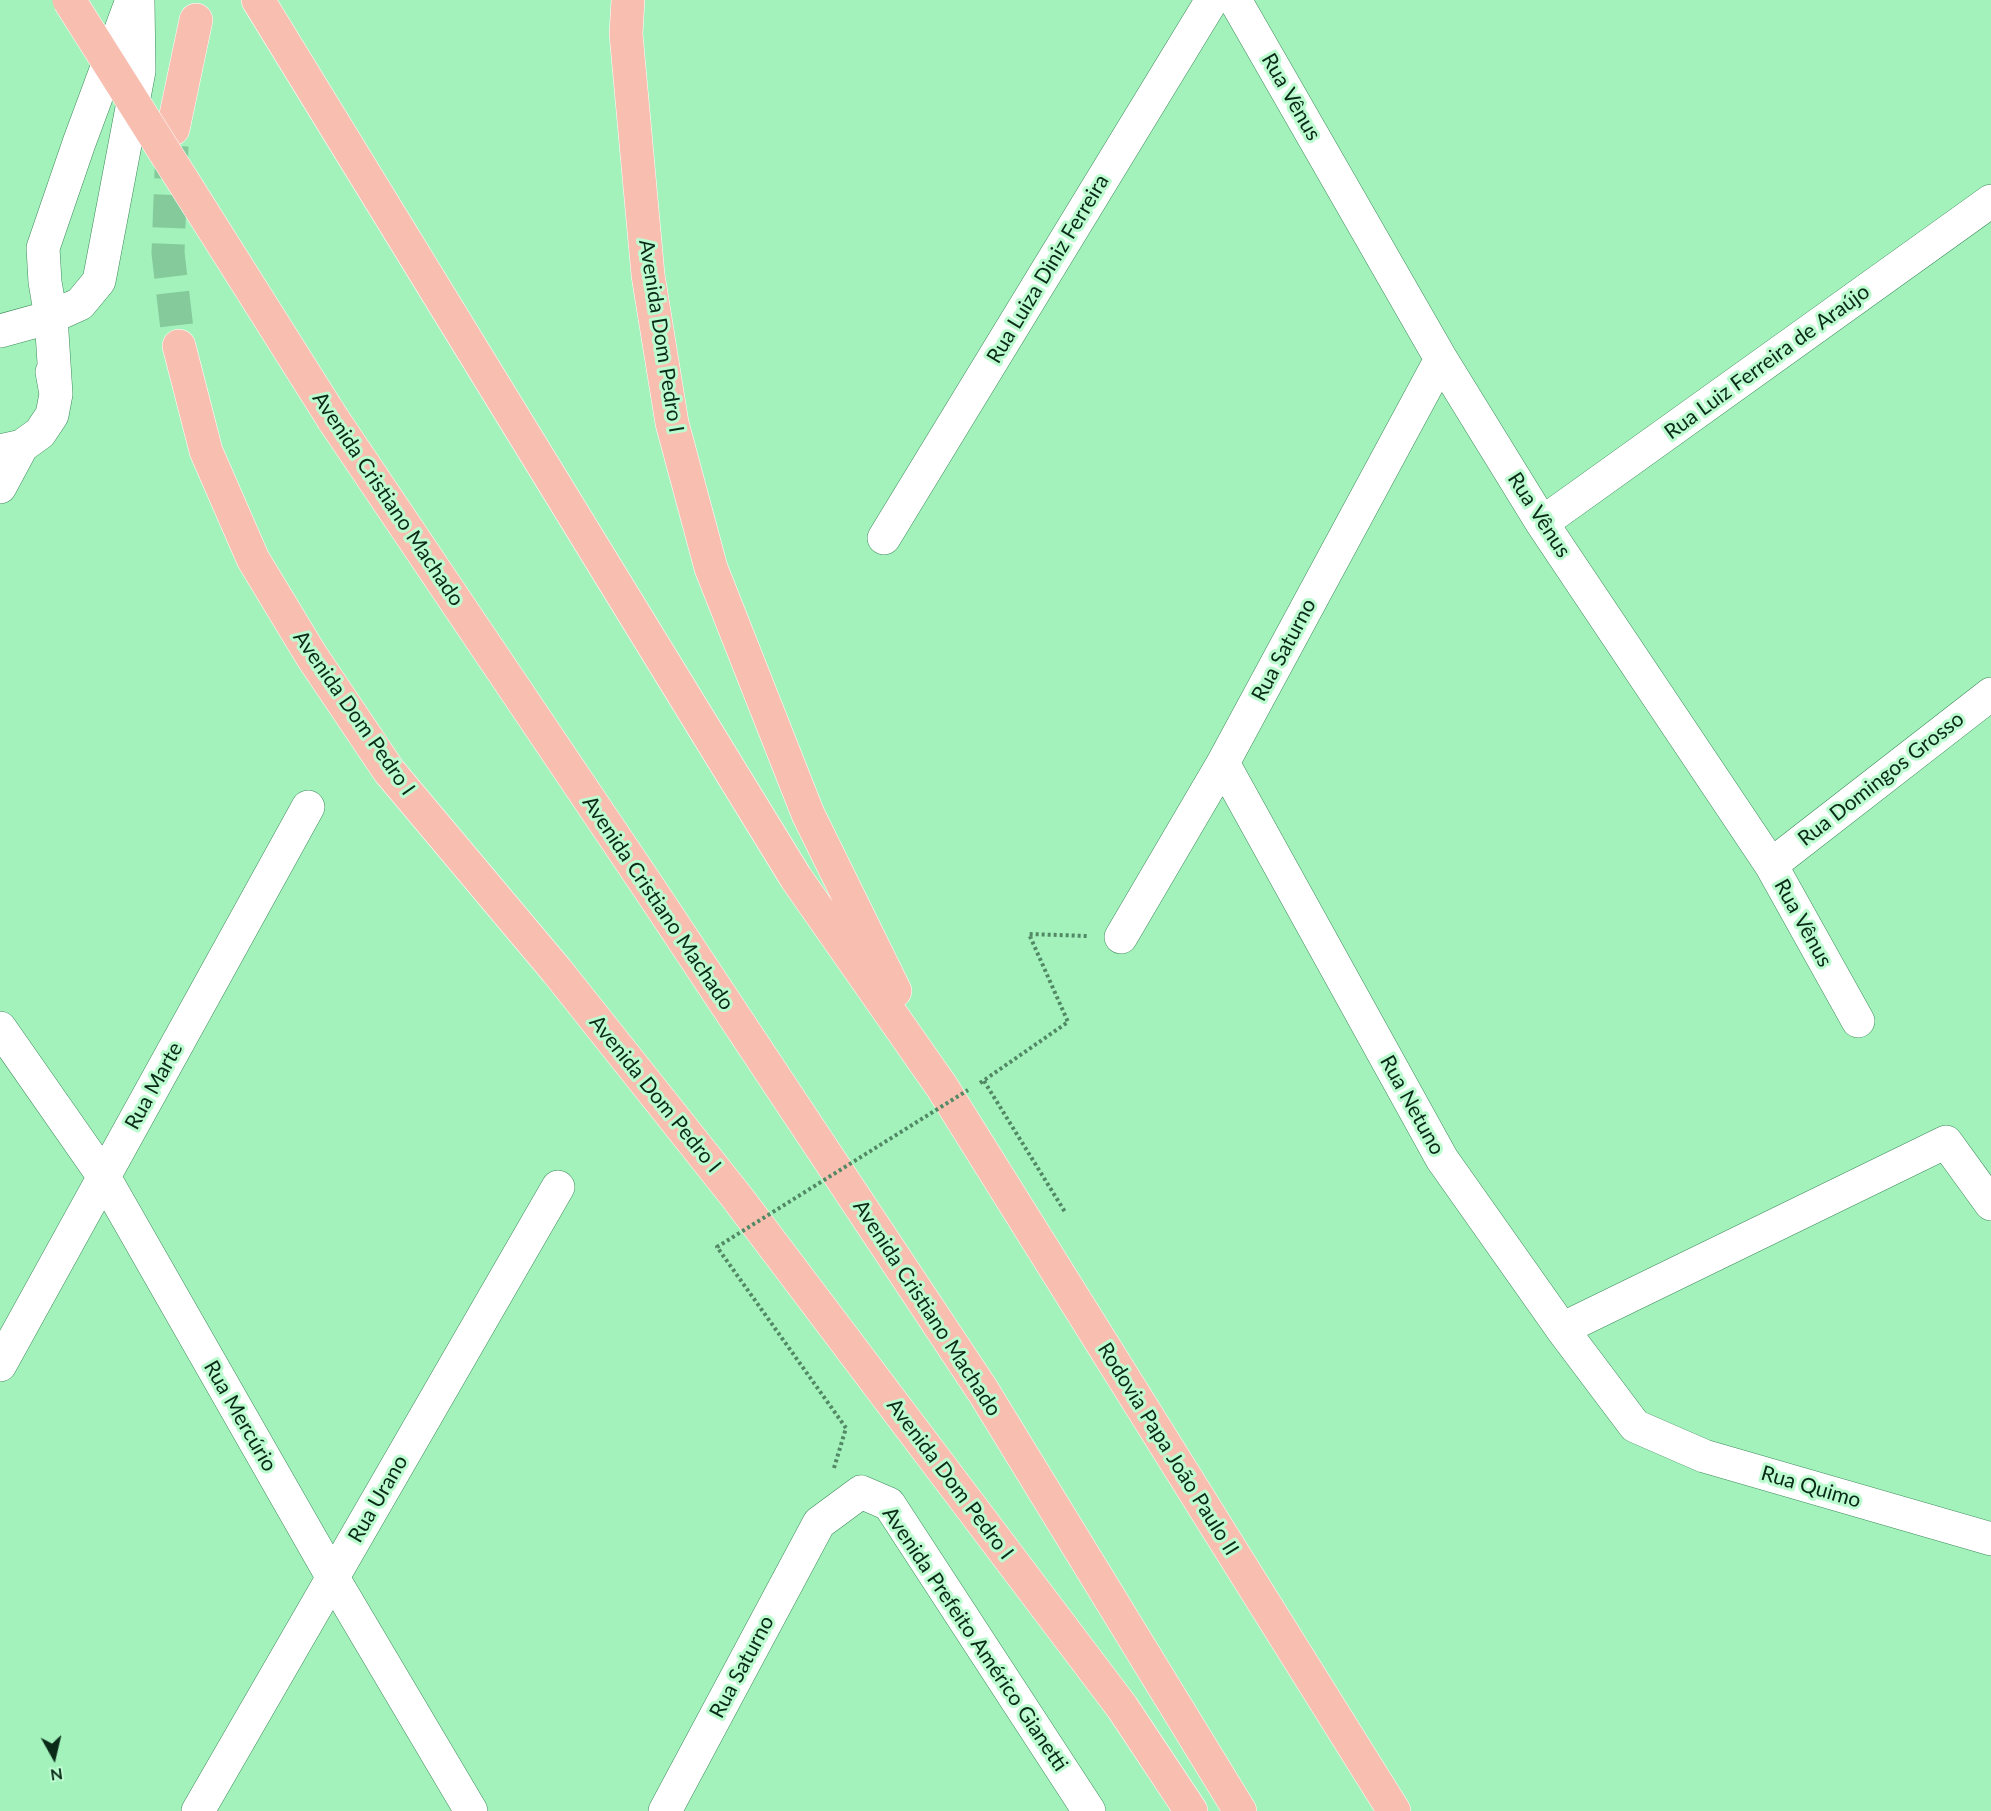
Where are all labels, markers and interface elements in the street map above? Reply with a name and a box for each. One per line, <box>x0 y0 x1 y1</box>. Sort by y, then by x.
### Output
street label: Rua Vênus <box>1256 49 1326 145</box>
street label: Rua Luiza Diniz Ferreira <box>982 170 1114 368</box>
street label: Avenida Dom Pedro I <box>633 238 689 434</box>
street label: Rua Luiz Ferreira de Araújo <box>1660 279 1874 445</box>
street label: Avenida Cristiano Machado <box>307 387 469 611</box>
street label: Rua Vênus <box>1502 468 1576 562</box>
street label: Rua Saturno <box>1247 595 1321 705</box>
street label: Avenida Dom Pedro I <box>288 626 420 800</box>
street label: Rua Domingos Grosso <box>1793 706 1969 852</box>
street label: Avenida Cristiano Machado <box>577 791 739 1015</box>
street label: Rua Vênus <box>1769 875 1837 971</box>
street label: Avenida Dom Pedro I <box>584 1010 726 1178</box>
street label: Rua Marte <box>120 1038 188 1134</box>
street label: Rua Netuno <box>1374 1051 1450 1159</box>
street label: Avenida Cristiano Machado <box>848 1195 1006 1421</box>
street label: Rodovia Papa João Paulo II <box>1092 1338 1244 1560</box>
street label: Rua Mercúrio <box>198 1356 282 1476</box>
street label: Avenida Dom Pedro I <box>881 1394 1019 1564</box>
street label: Rua Urano <box>343 1451 413 1547</box>
street label: Rua Quimo <box>1758 1461 1864 1513</box>
street label: Avenida Prefeito Américo Gianetti <box>877 1502 1073 1776</box>
street label: Rua Saturno <box>705 1612 779 1722</box>
north arrow <box>24 1727 84 1787</box>
text: N <box>49 1765 64 1786</box>

